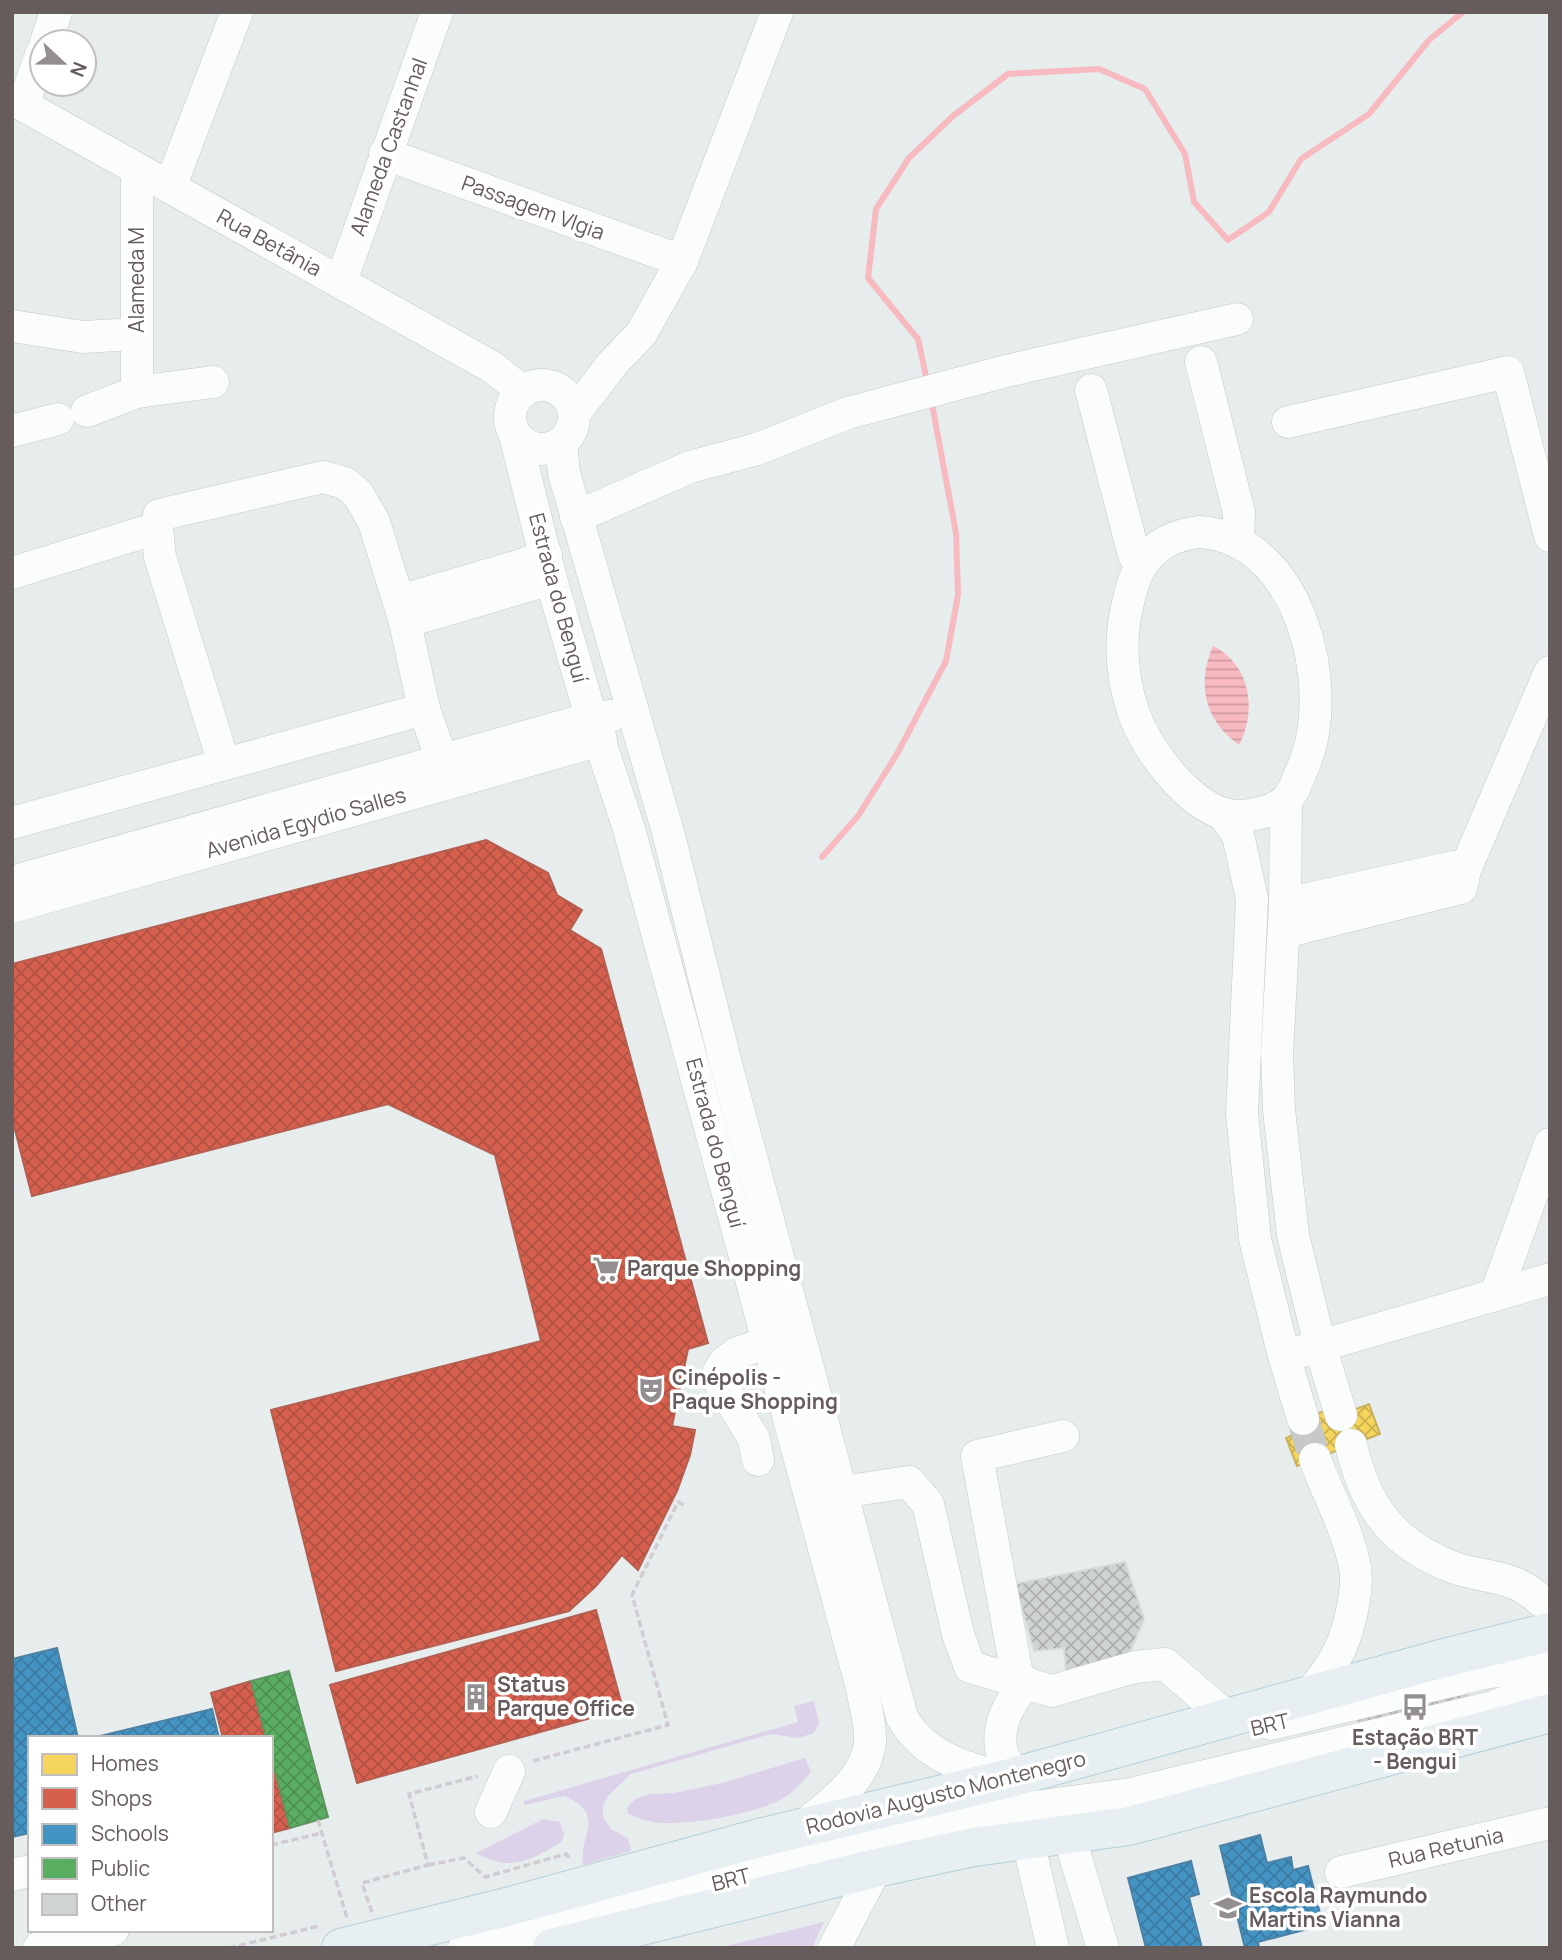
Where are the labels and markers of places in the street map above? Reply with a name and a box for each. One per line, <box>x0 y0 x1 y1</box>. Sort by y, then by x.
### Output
supermarket icon: Parque Shopping <box>591 1254 621 1284</box>
place label: Parque Shopping <box>627 1254 801 1282</box>
place label: Cinépolis - Paque Shopping <box>672 1363 838 1415</box>
theatre icon: Cinépolis - Paque Shopping <box>636 1375 666 1405</box>
place label: Status Parque Office <box>497 1670 635 1722</box>
building icon: Status Parque Office <box>461 1682 491 1712</box>
bus stop icon: Estação BRT - Bengui <box>1400 1692 1430 1722</box>
place label: Estação BRT - Bengui <box>1352 1723 1478 1775</box>
place label: Escola Raymundo Martins Vianna <box>1249 1881 1428 1933</box>
school or university icon: Escola Raymundo Martins Vianna <box>1213 1893 1243 1923</box>

